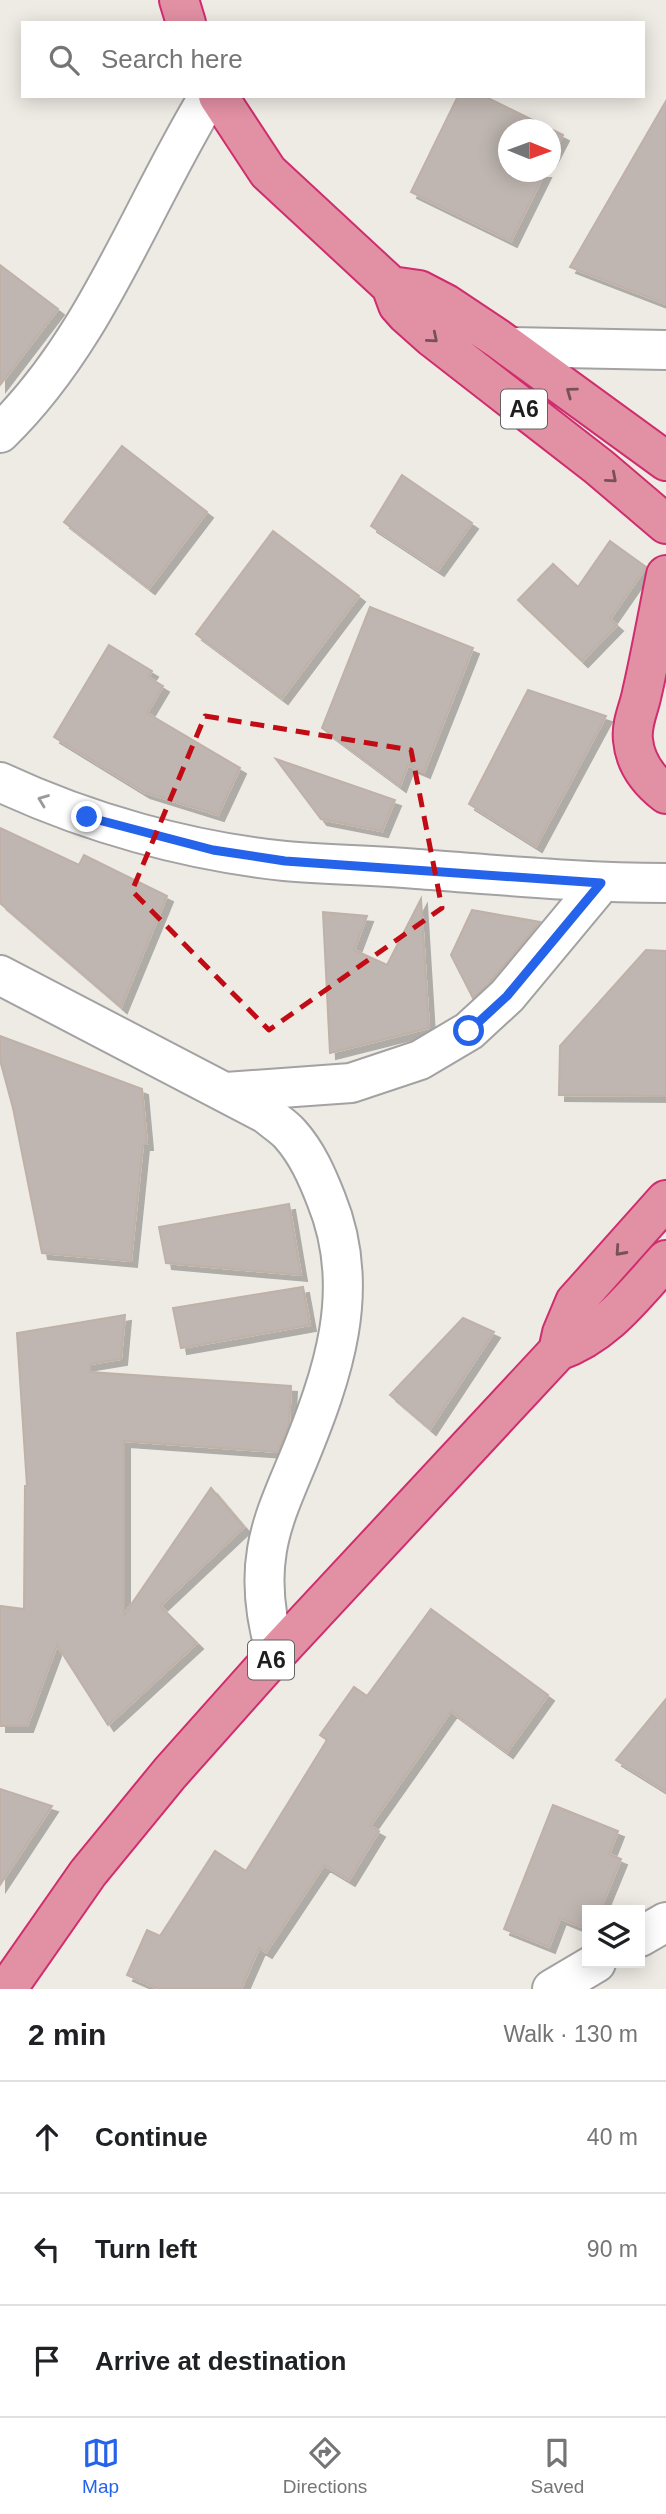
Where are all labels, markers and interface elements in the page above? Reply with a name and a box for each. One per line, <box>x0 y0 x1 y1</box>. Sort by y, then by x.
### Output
search box <box>21 21 645 98</box>
icon: search <box>45 41 83 79</box>
text: Search here <box>101 44 243 74</box>
north arrow <box>498 119 561 182</box>
one-way arrow <box>425 330 438 342</box>
one-way arrow <box>566 388 579 400</box>
road number: A6 <box>501 390 547 428</box>
one-way arrow <box>604 470 617 482</box>
one-way arrow <box>38 795 50 809</box>
route end <box>71 801 102 832</box>
route start <box>453 1015 484 1046</box>
one-way arrow <box>616 1243 628 1256</box>
road number: A6 <box>248 1640 294 1680</box>
map controls <box>582 1905 645 1968</box>
button: layers <box>582 1905 645 1968</box>
text: 2 min <box>28 2018 106 2051</box>
text: Walk · 130 m <box>503 2021 638 2047</box>
icon: ahead <box>28 2118 66 2156</box>
text: Continue <box>95 2122 208 2152</box>
text: 40 m <box>587 2124 638 2150</box>
icon: left <box>28 2230 66 2268</box>
text: Turn left <box>95 2234 197 2264</box>
text: 90 m <box>587 2236 638 2262</box>
icon: arrive <box>28 2342 66 2380</box>
text: Arrive at destination <box>95 2346 346 2376</box>
tab: Map <box>82 2434 120 2498</box>
tab: Directions <box>283 2434 367 2498</box>
tab: Saved <box>530 2434 584 2498</box>

